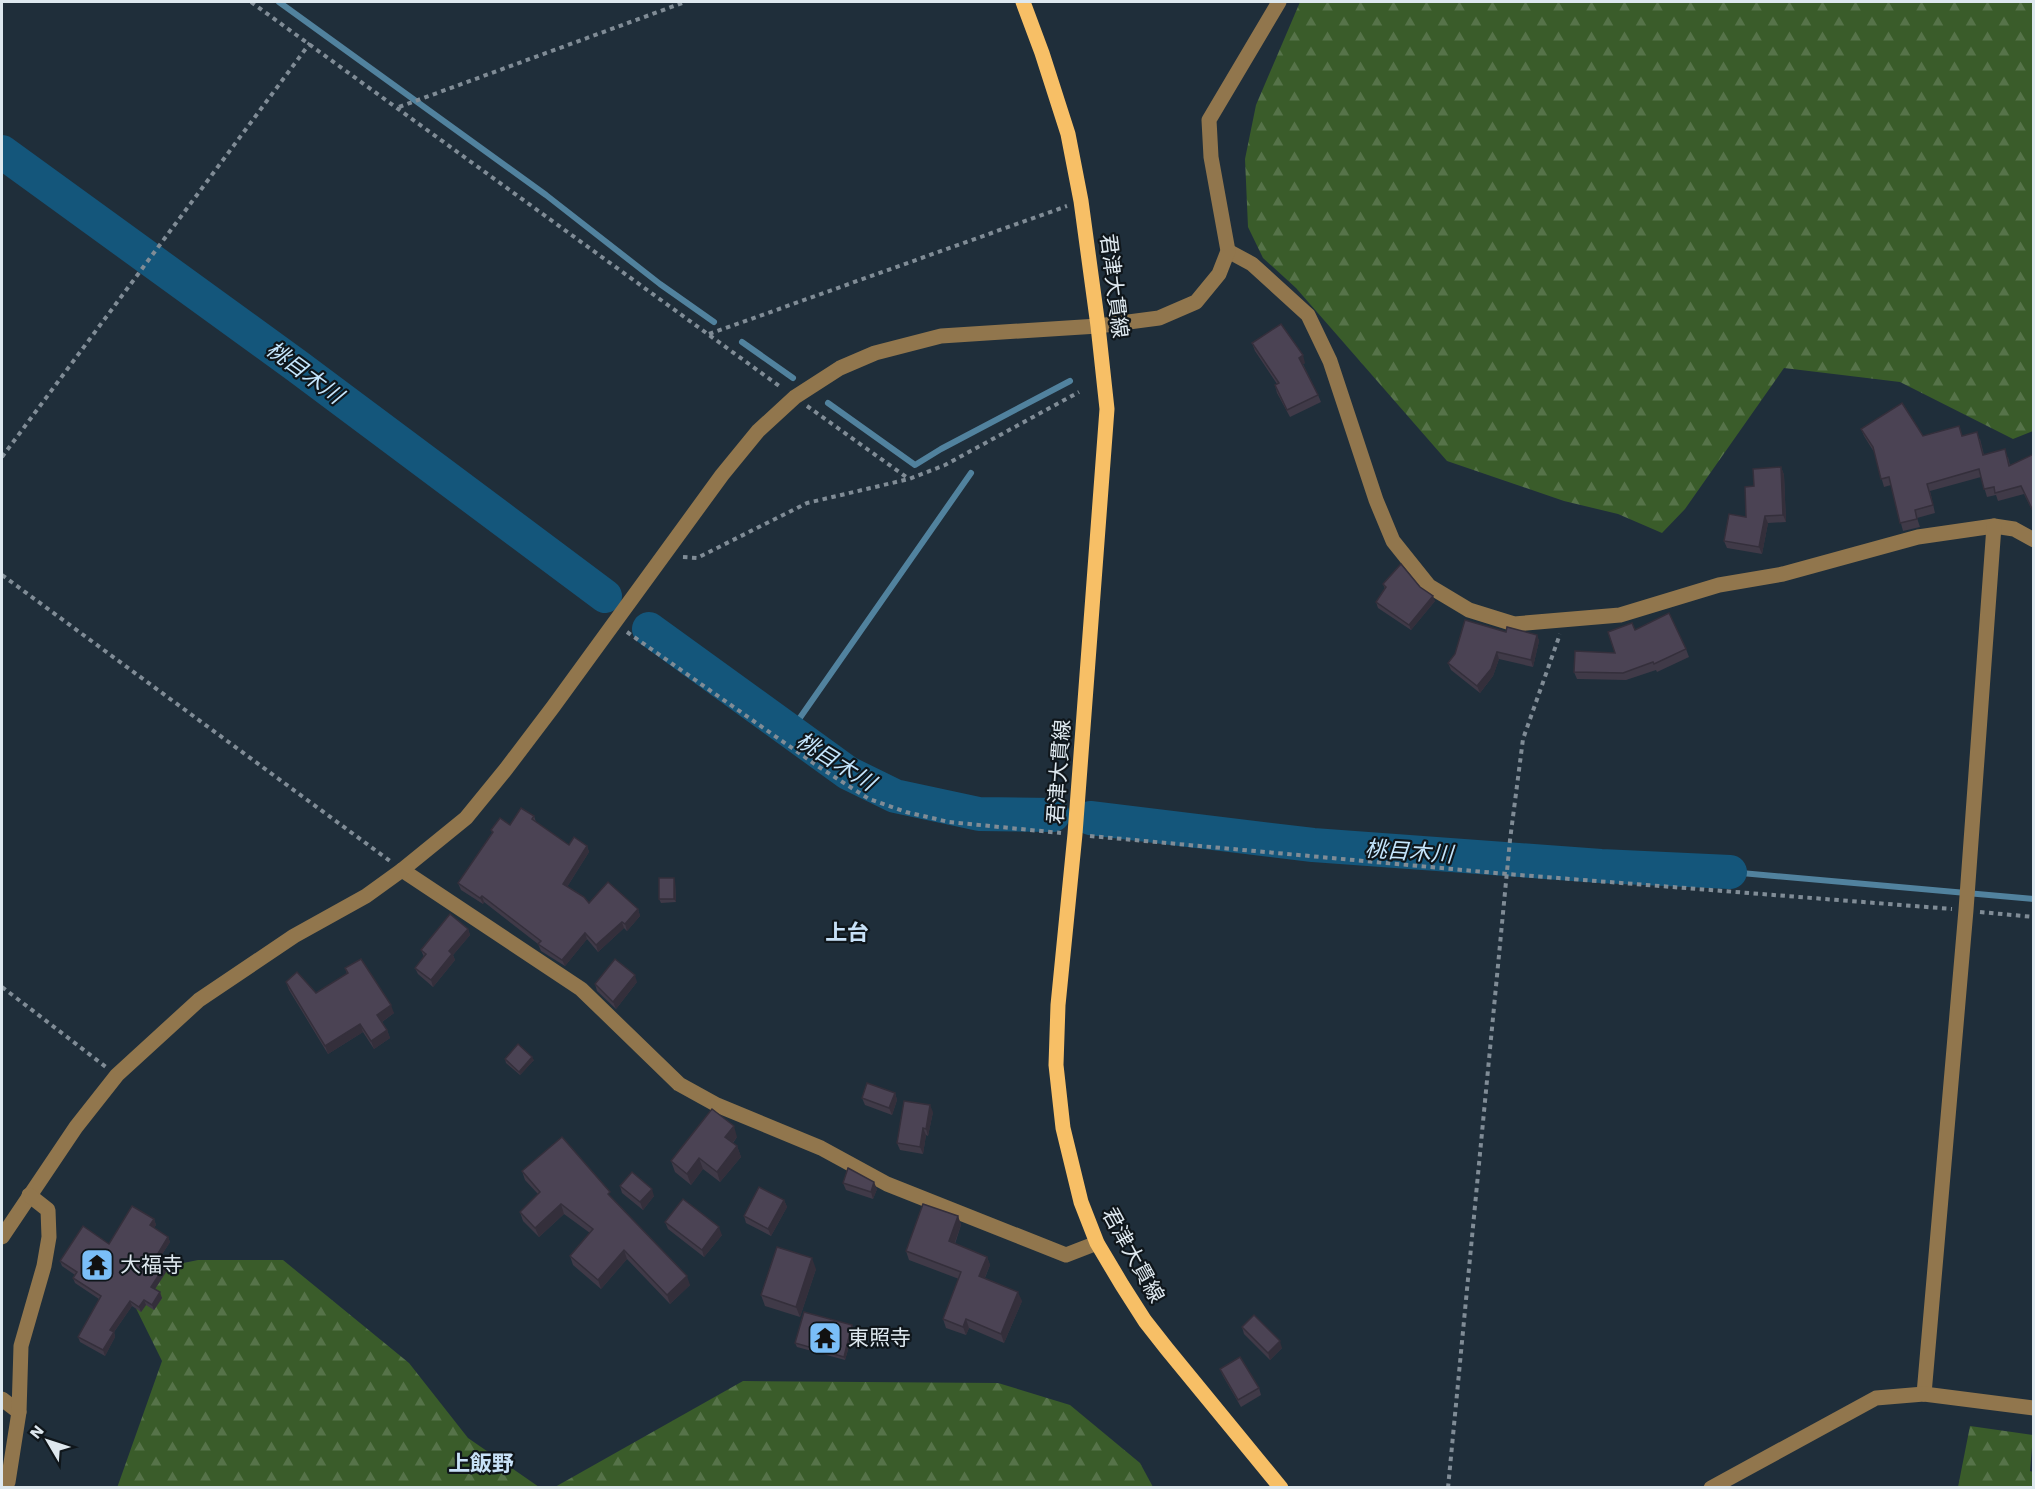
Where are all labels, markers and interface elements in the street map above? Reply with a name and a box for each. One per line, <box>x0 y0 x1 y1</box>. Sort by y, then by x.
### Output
street label: 君津大貫線 <box>1096 232 1133 340</box>
water label: 桃目木川 <box>262 336 349 410</box>
street label: 君津大貫線 <box>1042 719 1075 825</box>
water label: 桃目木川 <box>792 728 881 796</box>
water label: 桃目木川 <box>1364 836 1456 867</box>
district label: 上台 <box>825 920 869 945</box>
street label: 君津大貫線 <box>1097 1203 1170 1307</box>
temple icon: 大福寺 <box>79 1247 115 1283</box>
place label: 大福寺 <box>120 1252 183 1277</box>
temple icon: 東照寺 <box>807 1320 843 1356</box>
place label: 東照寺 <box>848 1325 911 1350</box>
north arrow <box>18 1411 78 1471</box>
text: N <box>26 1421 48 1442</box>
district label: 上飯野 <box>448 1451 514 1476</box>

